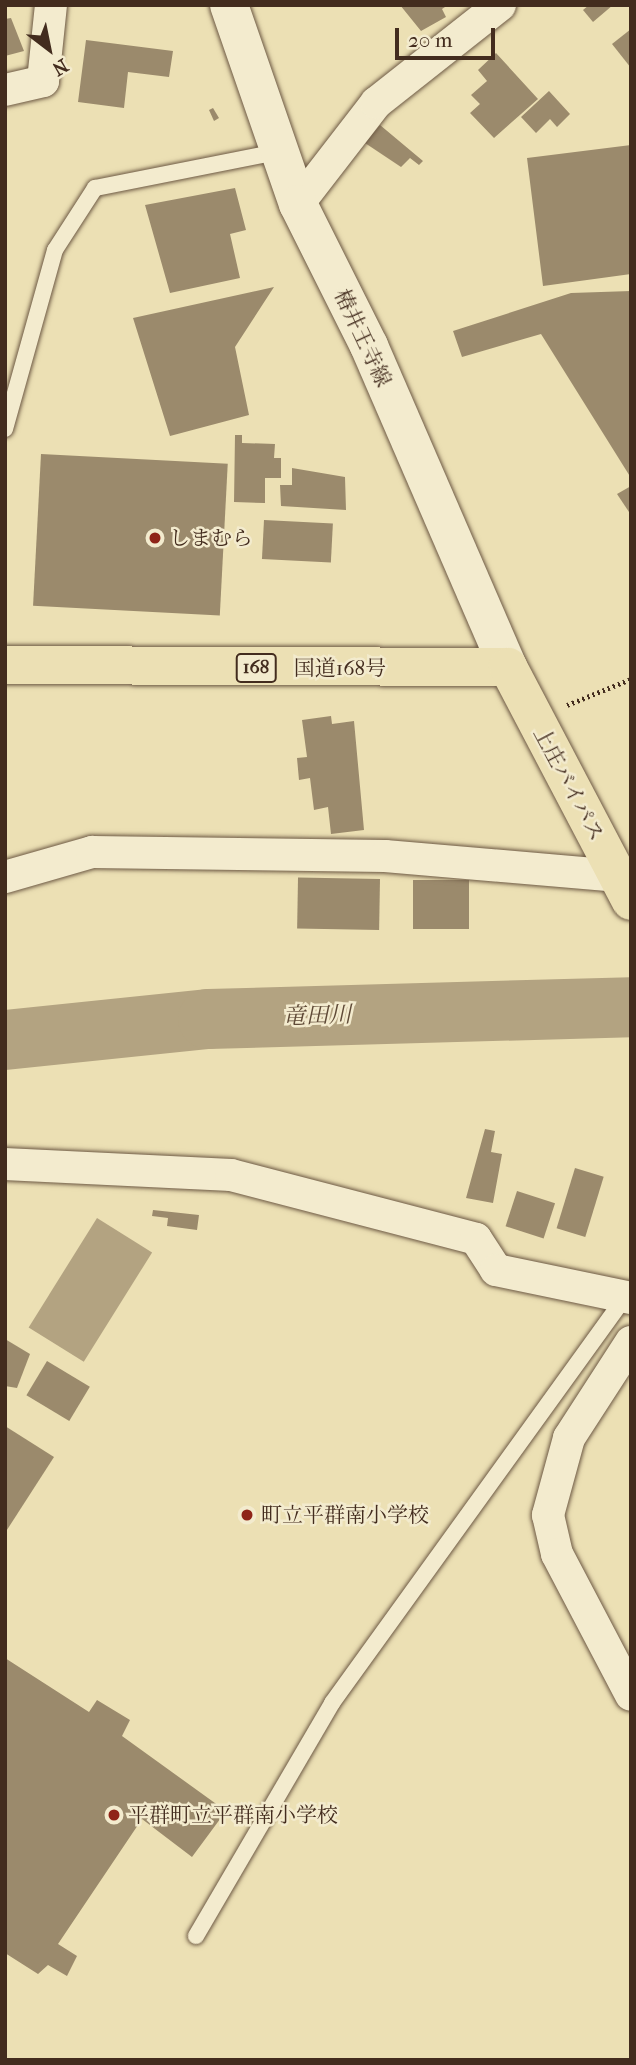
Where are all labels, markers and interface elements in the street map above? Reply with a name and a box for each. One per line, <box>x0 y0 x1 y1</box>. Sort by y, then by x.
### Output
north arrow <box>14 14 84 84</box>
scale bar <box>398 14 498 58</box>
text: 20 m <box>408 28 452 52</box>
text: N <box>48 54 72 80</box>
street label: 椿井王寺線 <box>329 285 397 391</box>
place label: しまむら <box>169 525 253 551</box>
marker: しまむら <box>147 530 163 546</box>
road number: 168 <box>235 652 277 684</box>
street label: 国道168号 <box>294 655 386 681</box>
street label: 上庄バイパス <box>528 722 610 846</box>
water label: 竜田川 <box>282 1001 352 1031</box>
place label: 町立平群南小学校 <box>261 1502 429 1528</box>
marker: 町立平群南小学校 <box>239 1507 255 1523</box>
place label: 平群町立平群南小学校 <box>128 1802 338 1828</box>
marker: 平群町立平群南小学校 <box>106 1807 122 1823</box>

